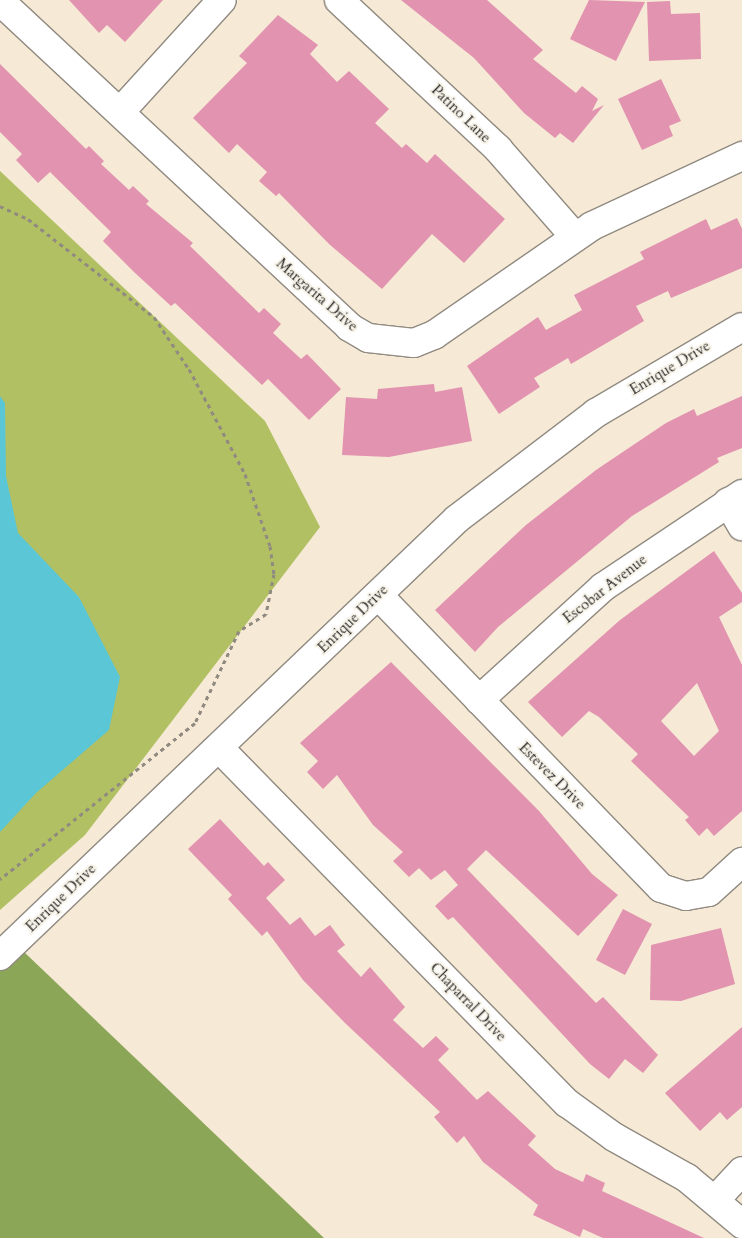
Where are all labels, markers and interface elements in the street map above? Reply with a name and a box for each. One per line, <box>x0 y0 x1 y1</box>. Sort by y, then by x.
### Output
street label: Patino Lane <box>427 81 495 147</box>
street label: Margarita Drive <box>273 255 361 335</box>
street label: Enrique Drive <box>626 337 714 399</box>
street label: Escobar Avenue <box>559 551 651 627</box>
street label: Enrique Drive <box>314 581 392 657</box>
street label: Estevez Drive <box>515 739 589 813</box>
street label: Enrique Drive <box>22 860 100 936</box>
street label: Chaparral Drive <box>426 959 510 1045</box>

